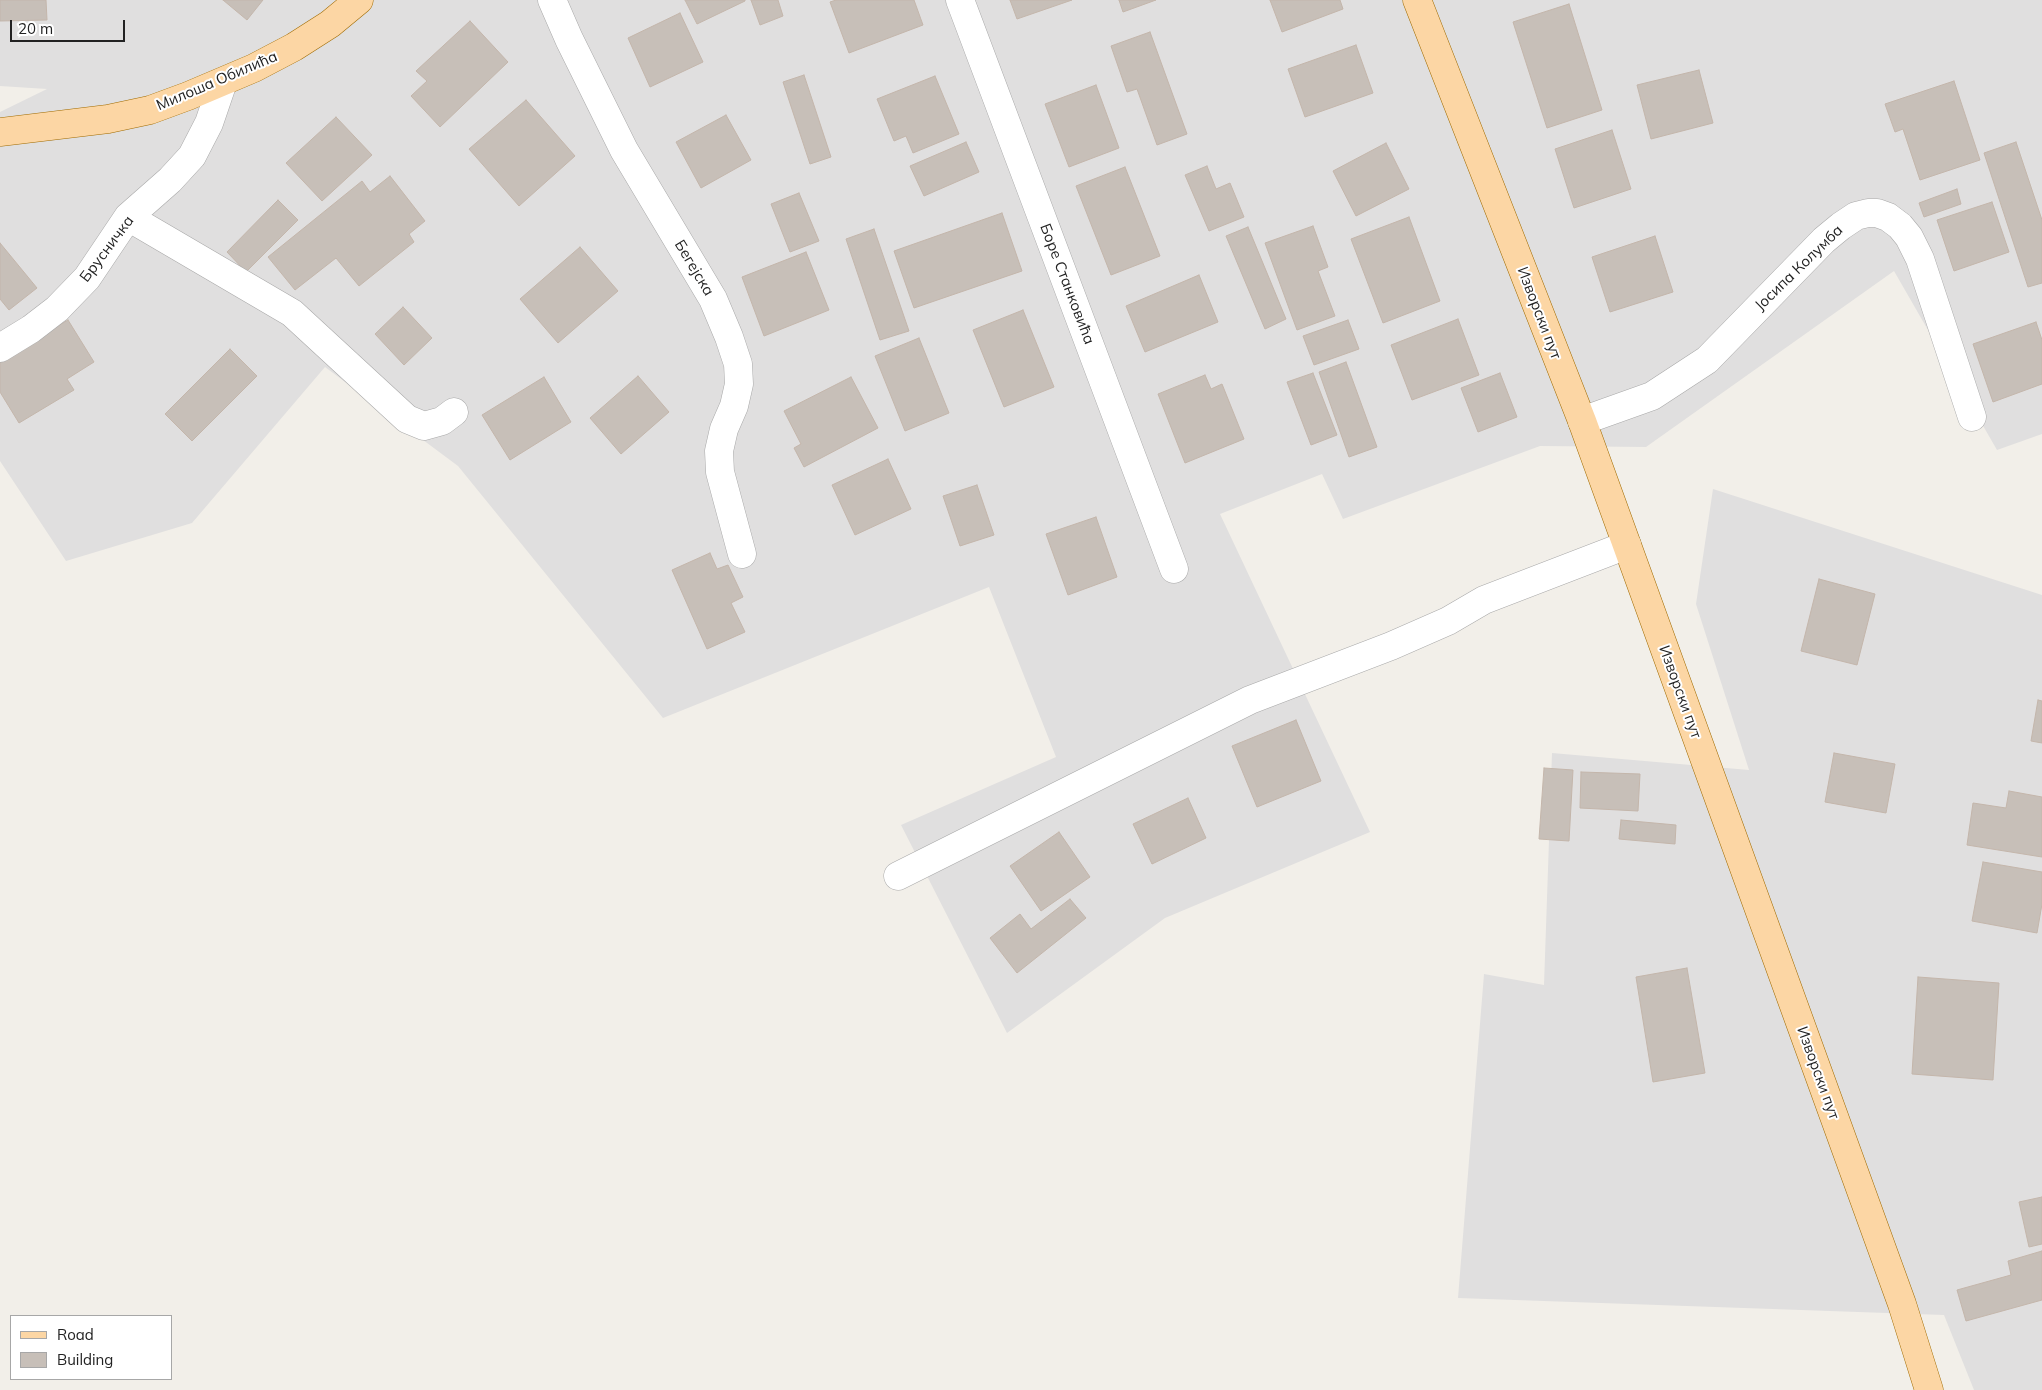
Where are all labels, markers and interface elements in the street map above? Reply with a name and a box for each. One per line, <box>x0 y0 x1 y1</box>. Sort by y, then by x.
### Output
scale bar <box>12 10 128 42</box>
text: 20 m <box>18 19 53 38</box>
street label: Милоша Обилића <box>154 47 280 115</box>
street label: Брусничка <box>76 212 138 286</box>
street label: Боре Станковића <box>1036 221 1098 347</box>
street label: Јосипа Колумба <box>1751 221 1847 315</box>
street label: Бегејска <box>670 237 718 299</box>
street label: Изворски пут <box>1513 264 1565 362</box>
street label: Изворски пут <box>1655 643 1705 741</box>
street label: Изворски пут <box>1793 1024 1843 1122</box>
legend <box>10 1315 172 1380</box>
text: Road <box>57 1325 94 1344</box>
text: Building <box>57 1350 113 1369</box>

